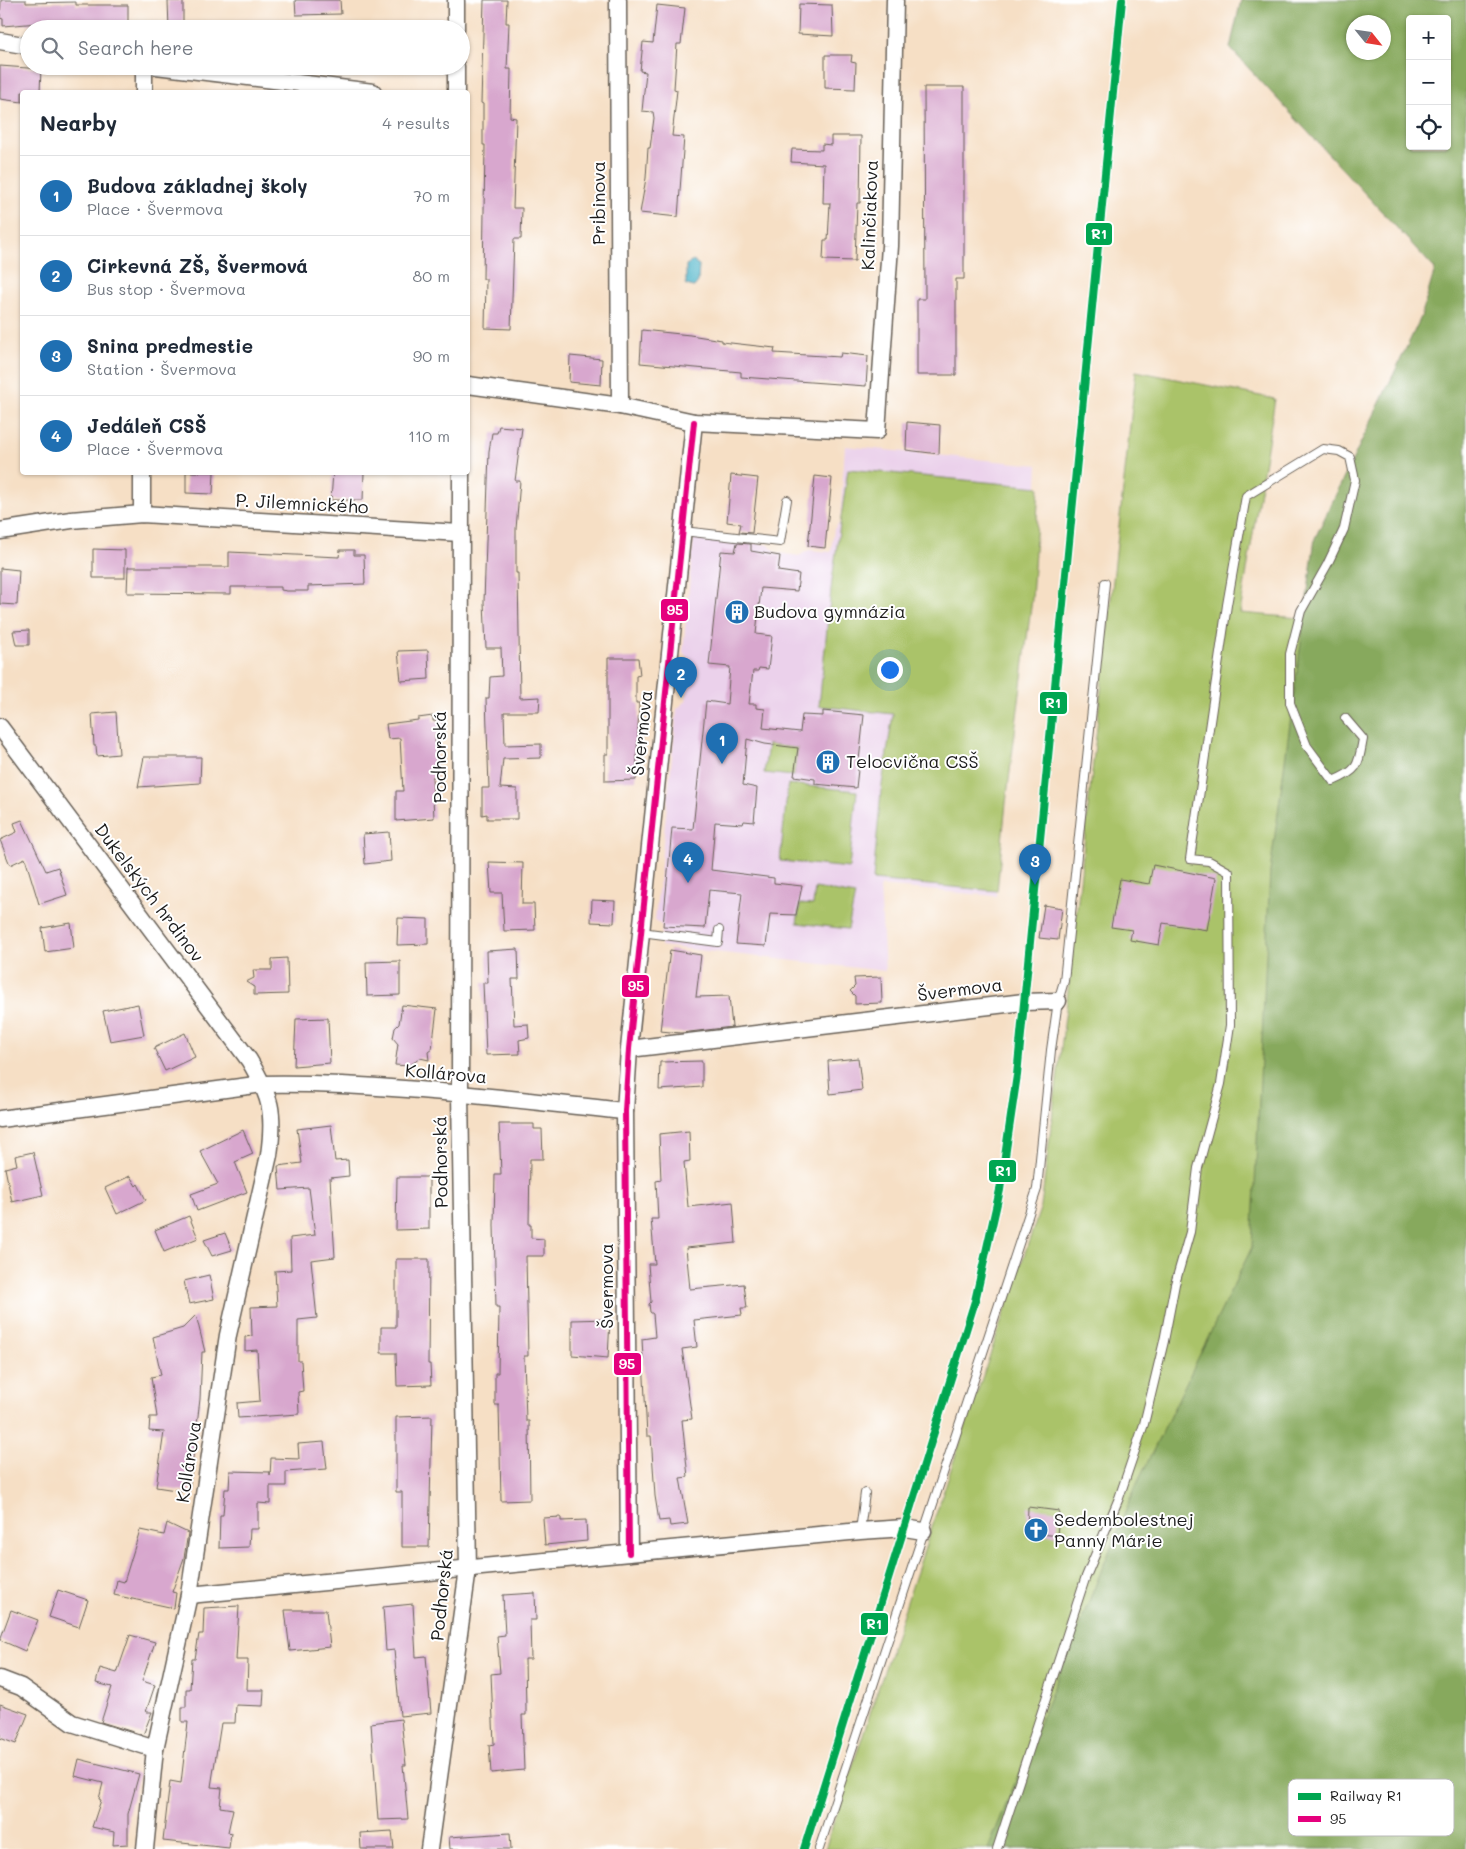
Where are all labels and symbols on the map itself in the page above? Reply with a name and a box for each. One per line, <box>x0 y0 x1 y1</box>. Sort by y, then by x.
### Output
north arrow <box>1346 15 1391 60</box>
street label: Kalinčiakova <box>855 159 883 271</box>
street label: Pribinova <box>586 161 610 245</box>
line badge: R1 <box>1085 222 1113 246</box>
text: R1 <box>1091 224 1107 243</box>
street label: P. Jilemnického <box>235 488 370 518</box>
line badge: 95 <box>660 598 689 622</box>
building icon: Budova gymnázia <box>724 599 750 625</box>
place label: Budova gymnázia <box>754 599 906 623</box>
text: 95 <box>667 600 683 619</box>
pin: 2 <box>665 657 697 698</box>
your location <box>877 657 903 683</box>
street label: Švermova <box>625 689 657 777</box>
line badge: R1 <box>1039 691 1068 715</box>
text: R1 <box>1045 693 1061 712</box>
street label: Podhorská <box>427 711 451 803</box>
pin: 1 <box>706 723 738 764</box>
building icon: Telocvična CSŠ <box>815 749 841 775</box>
place label: Telocvična CSŠ <box>846 749 979 773</box>
street label: Dukelských hrdinov <box>90 818 210 967</box>
pin: 4 <box>672 842 704 883</box>
pin: 3 <box>1019 844 1051 885</box>
street label: Švermova <box>916 972 1004 1006</box>
line badge: 95 <box>621 974 650 998</box>
text: 95 <box>628 976 644 995</box>
street label: Kollárova <box>404 1057 488 1089</box>
street label: Podhorská <box>427 1116 453 1208</box>
line badge: R1 <box>988 1159 1017 1183</box>
text: R1 <box>995 1161 1011 1180</box>
street label: Švermova <box>594 1243 618 1329</box>
line badge: 95 <box>613 1352 642 1376</box>
text: 95 <box>619 1354 635 1373</box>
street label: Kollárova <box>170 1419 206 1504</box>
place label: Sedembolestnej Panny Márie <box>1054 1507 1194 1552</box>
church icon: Sedembolestnej Panny Márie <box>1023 1517 1049 1543</box>
street label: Podhorská <box>424 1548 458 1642</box>
line badge: R1 <box>860 1612 889 1636</box>
text: R1 <box>866 1614 882 1633</box>
legend <box>1288 1779 1454 1836</box>
text: Railway R1 <box>1330 1786 1402 1805</box>
text: 95 <box>1330 1809 1346 1828</box>

